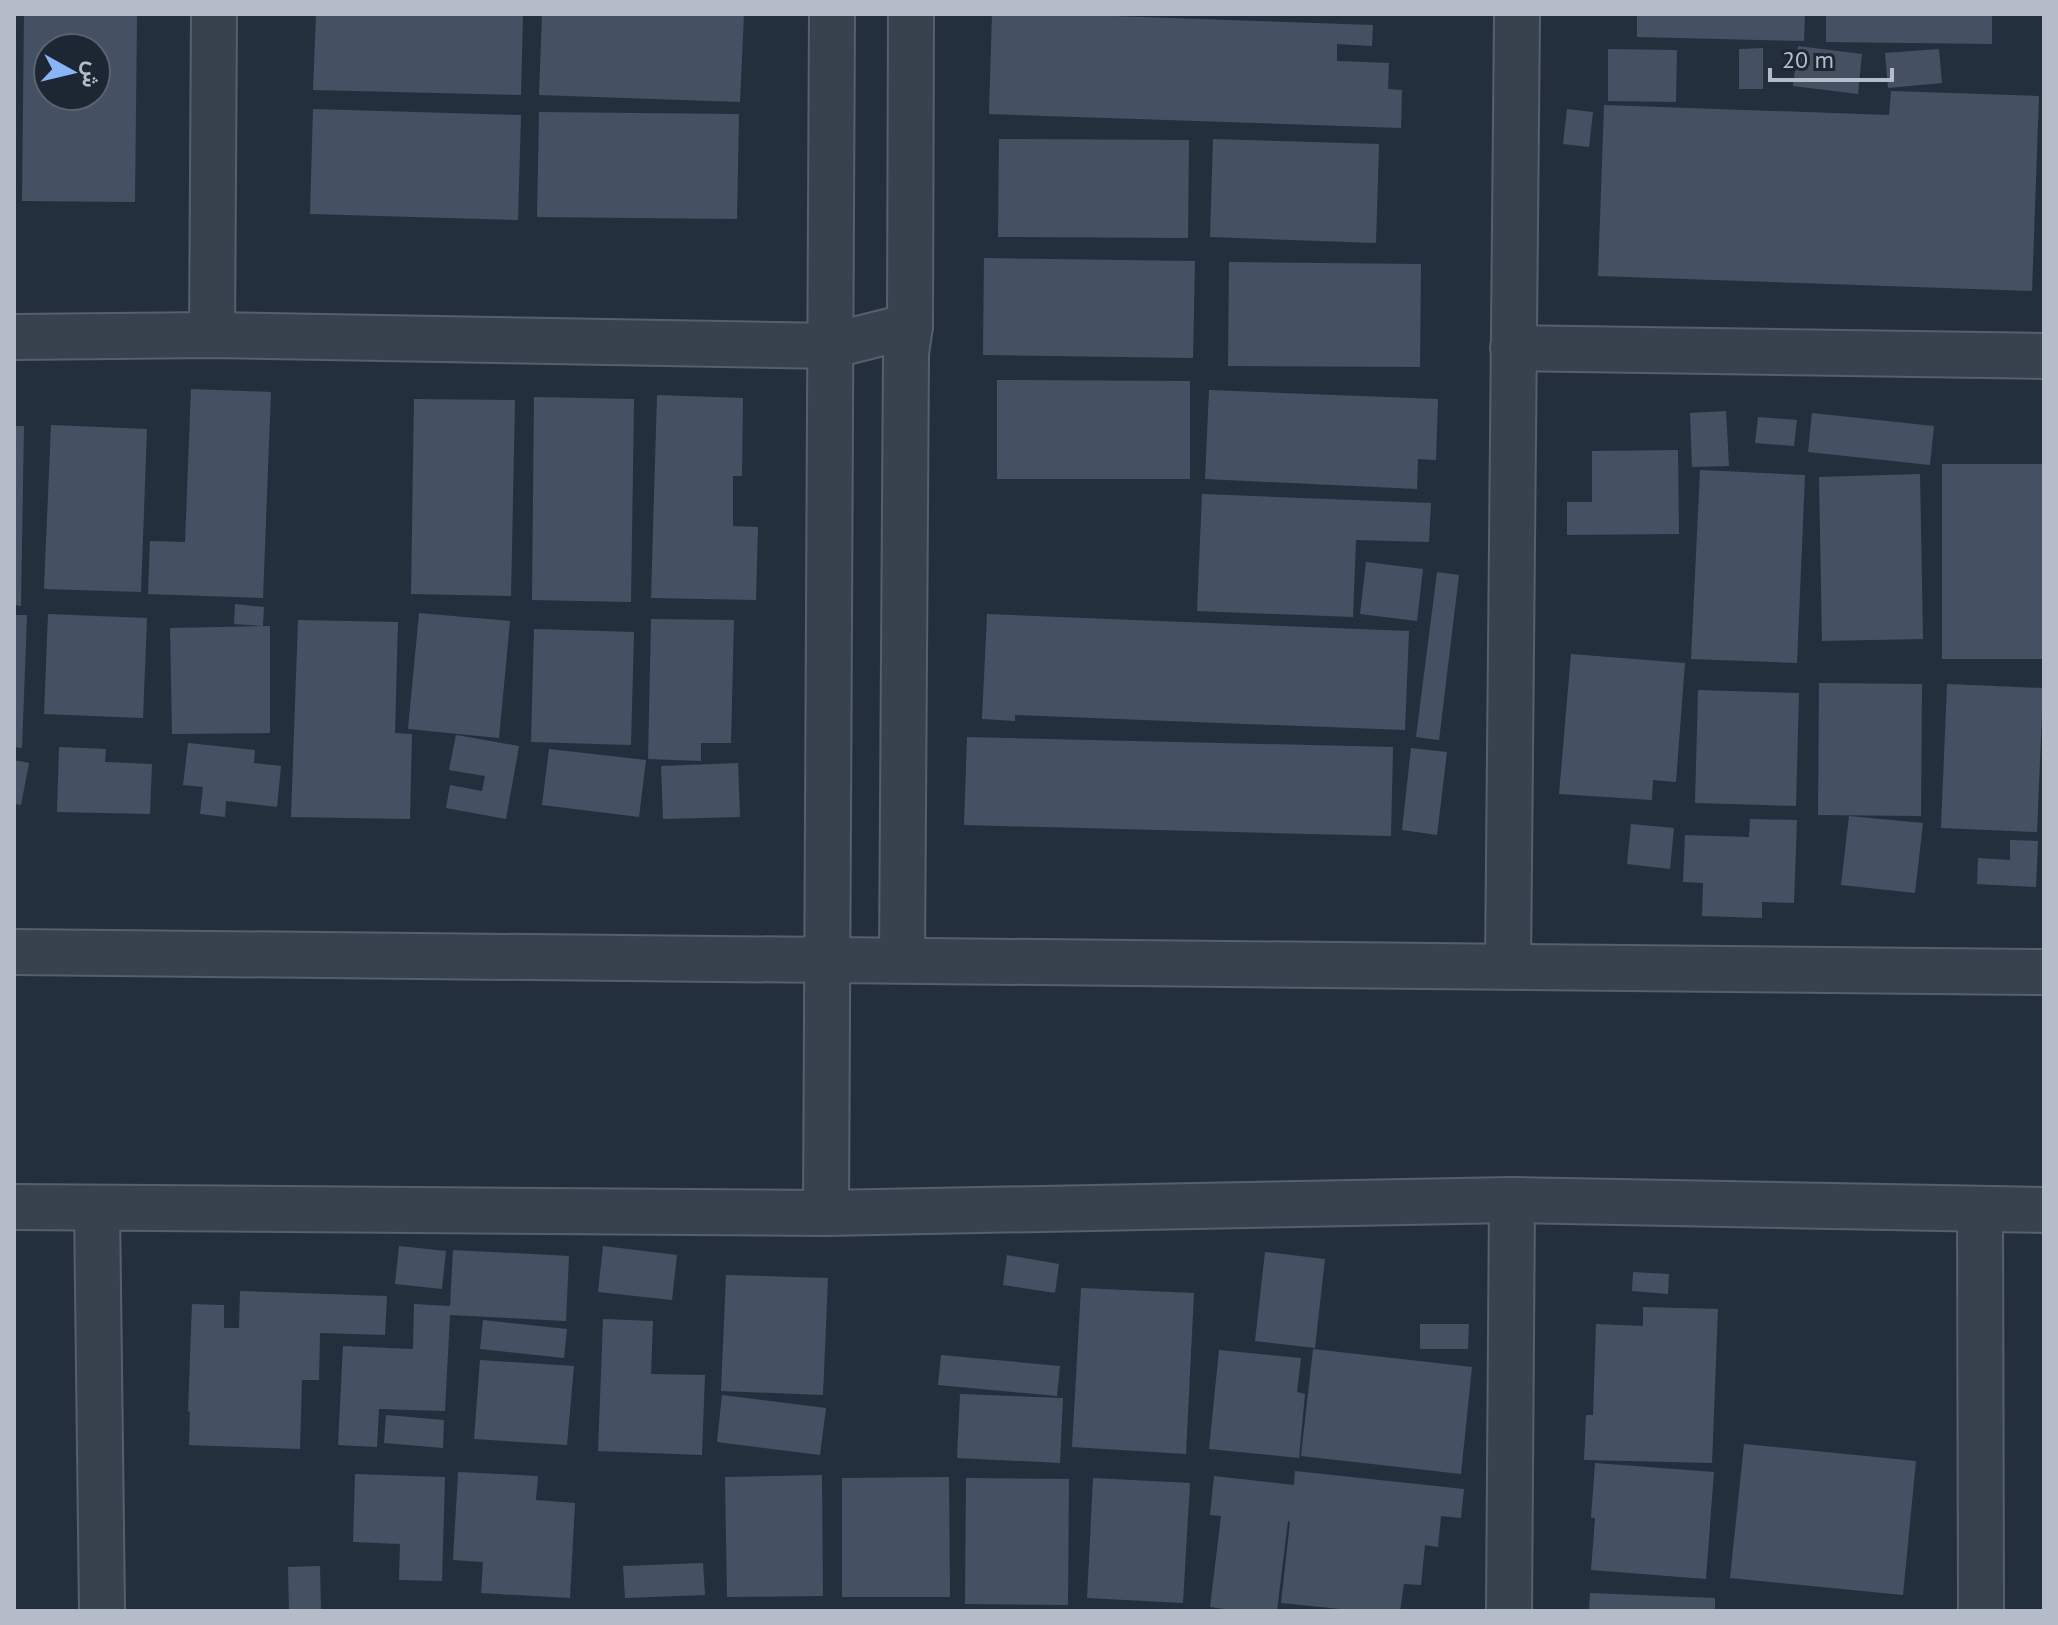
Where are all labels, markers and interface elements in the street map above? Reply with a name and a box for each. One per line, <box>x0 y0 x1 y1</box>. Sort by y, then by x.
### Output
north arrow <box>32 32 112 112</box>
scale bar <box>1770 32 1892 82</box>
text: 20 m <box>1782 44 1834 75</box>
text: ش <box>76 60 108 90</box>

